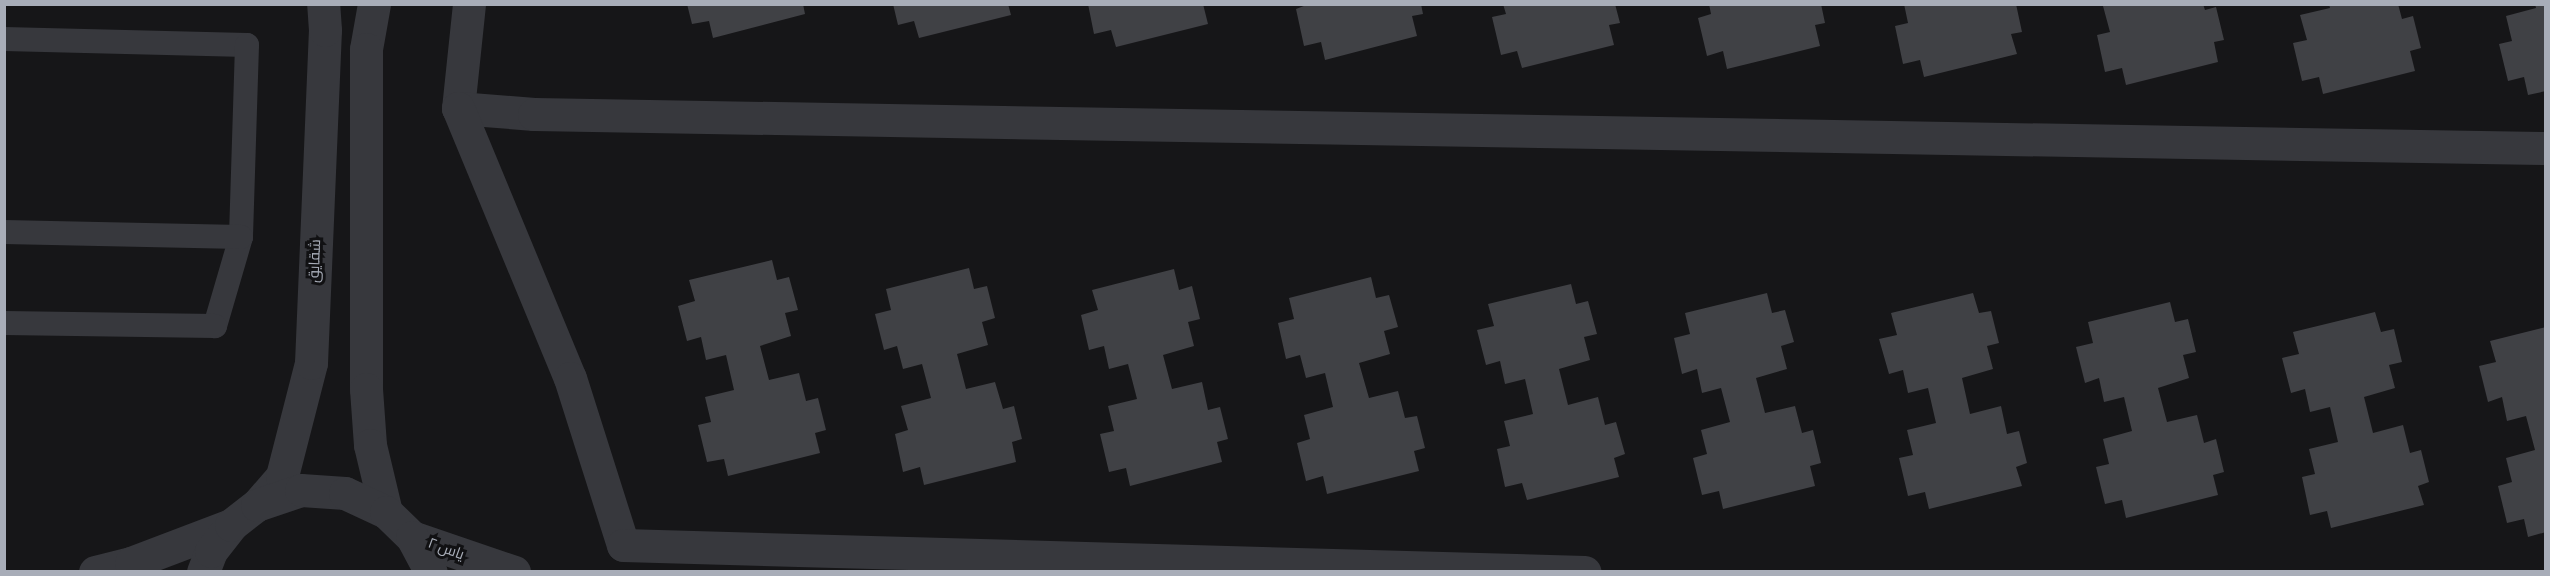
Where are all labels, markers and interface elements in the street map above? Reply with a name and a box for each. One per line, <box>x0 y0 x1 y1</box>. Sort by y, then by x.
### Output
street label: شقایق <box>305 239 325 283</box>
street label: یاس ۲ <box>425 534 467 564</box>

